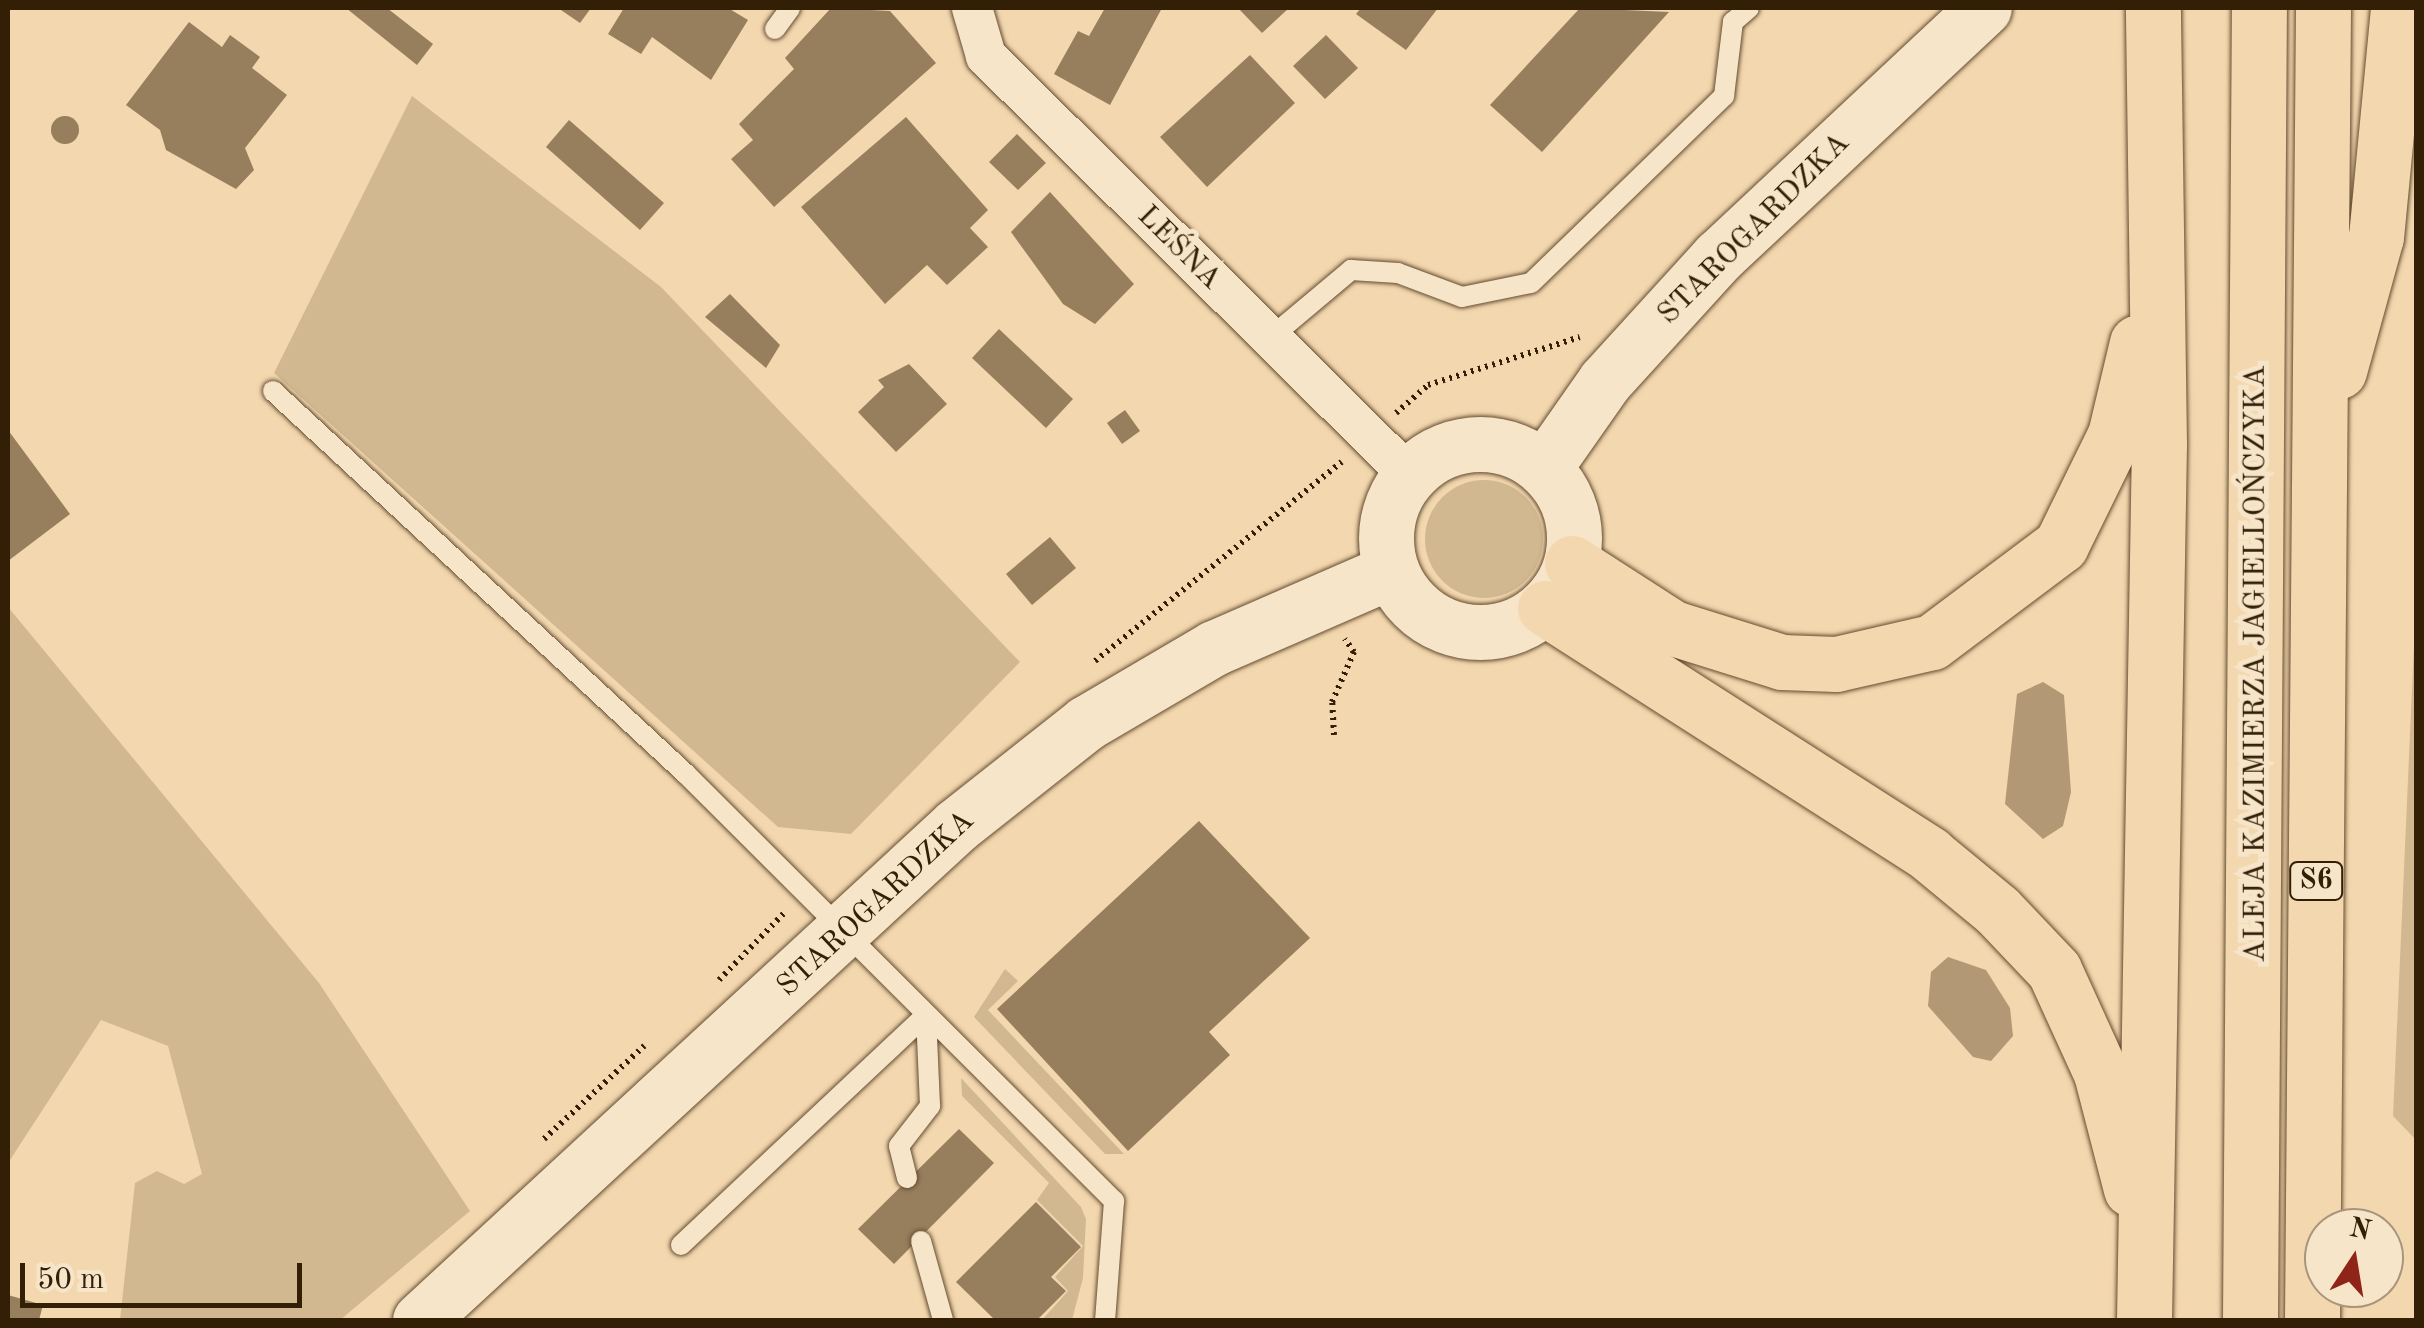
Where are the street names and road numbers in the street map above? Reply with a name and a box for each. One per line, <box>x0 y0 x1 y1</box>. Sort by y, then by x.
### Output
street label: STAROGARDZKA <box>1651 126 1857 332</box>
street label: LEŚNA <box>1129 198 1229 298</box>
street label: ALEJA KAZIMIERZA JAGIELLOŃCZYKA <box>2238 365 2274 963</box>
street label: STAROGARDZKA <box>770 803 982 1005</box>
road number: S6 <box>2288 858 2344 904</box>

